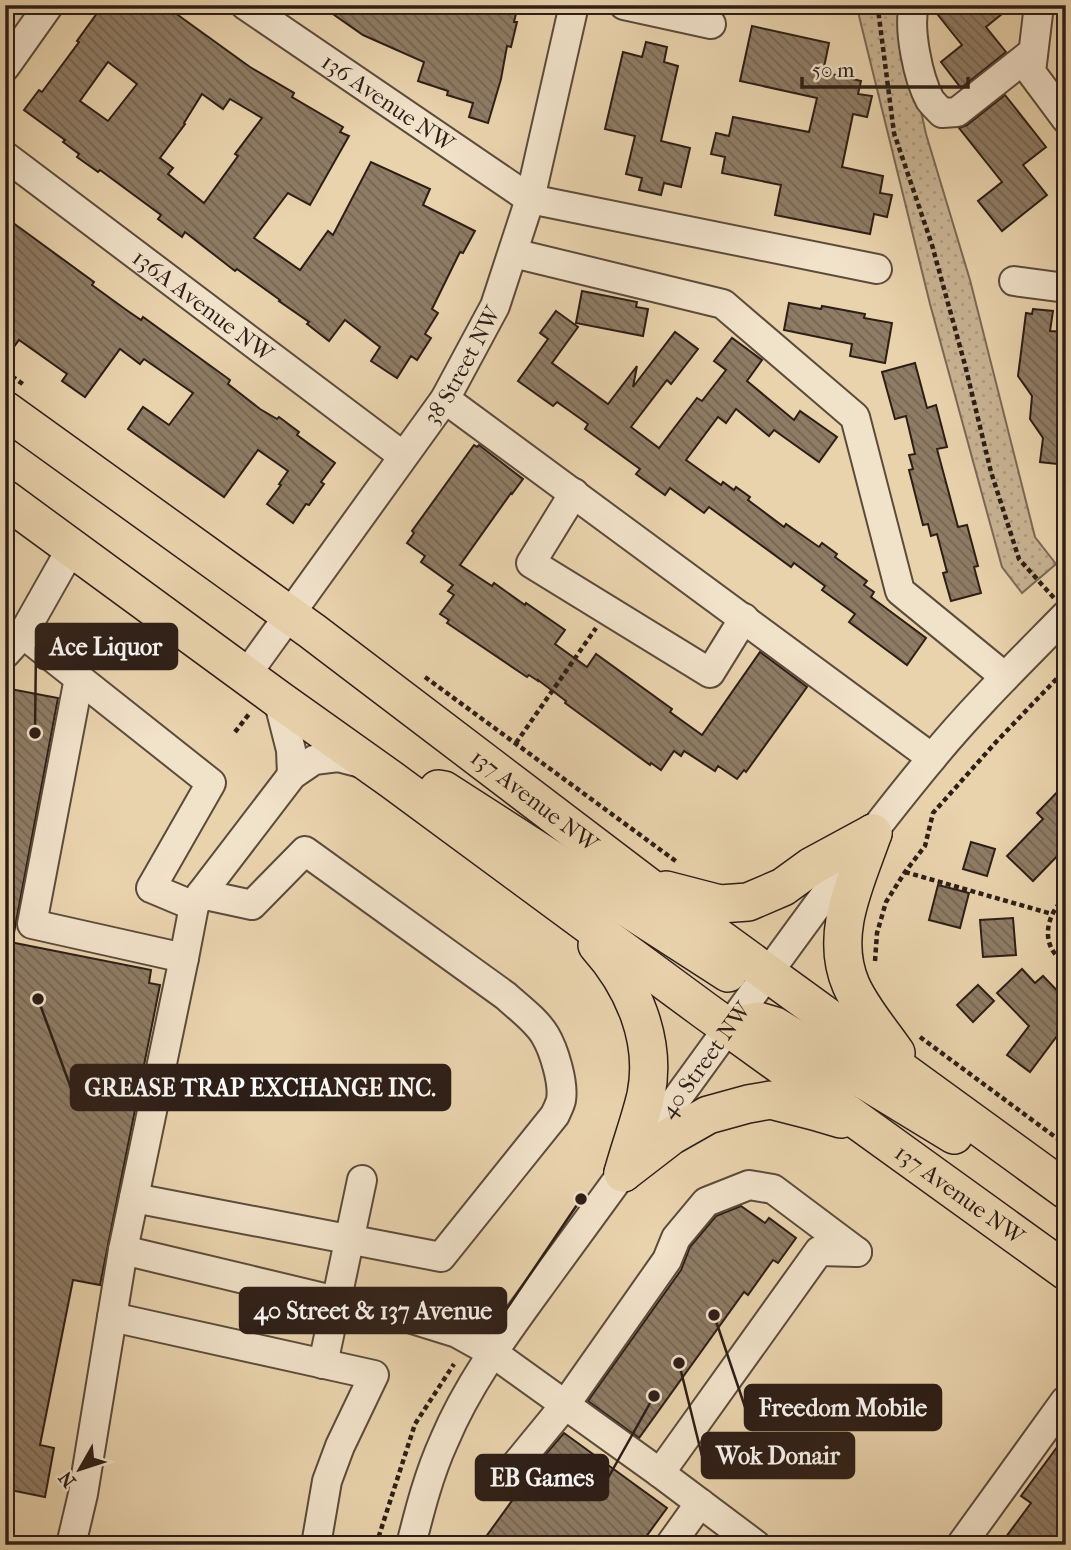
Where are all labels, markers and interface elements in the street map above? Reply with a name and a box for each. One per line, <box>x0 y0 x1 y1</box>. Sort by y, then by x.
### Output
scale bar <box>802 46 968 90</box>
street label: 136 Avenue NW <box>316 48 460 158</box>
text: 50 m <box>812 58 855 82</box>
street label: 136A Avenue NW <box>127 244 280 368</box>
street label: 38 Street NW <box>418 300 507 430</box>
callout: Ace Liquor <box>36 624 177 669</box>
text: Ace Liquor <box>48 633 163 661</box>
street label: 137 Avenue NW <box>465 744 605 859</box>
street label: 40 Street NW <box>654 996 757 1123</box>
callout: GREASE TRAP EXCHANGE INC. <box>71 1065 450 1110</box>
text: GREASE TRAP EXCHANGE INC. <box>84 1074 436 1102</box>
street label: 137 Avenue NW <box>889 1139 1030 1251</box>
callout: 40 Street & 137 Avenue <box>240 1288 506 1333</box>
text: 40 Street & 137 Avenue <box>253 1297 492 1326</box>
callout: Freedom Mobile <box>745 1385 941 1430</box>
text: Freedom Mobile <box>758 1394 927 1422</box>
callout: Wok Donair <box>702 1433 854 1478</box>
north arrow <box>46 1434 116 1504</box>
text: Wok Donair <box>715 1442 841 1470</box>
callout: EB Games <box>476 1455 608 1500</box>
text: EB Games <box>490 1464 594 1492</box>
text: N <box>54 1466 81 1492</box>

